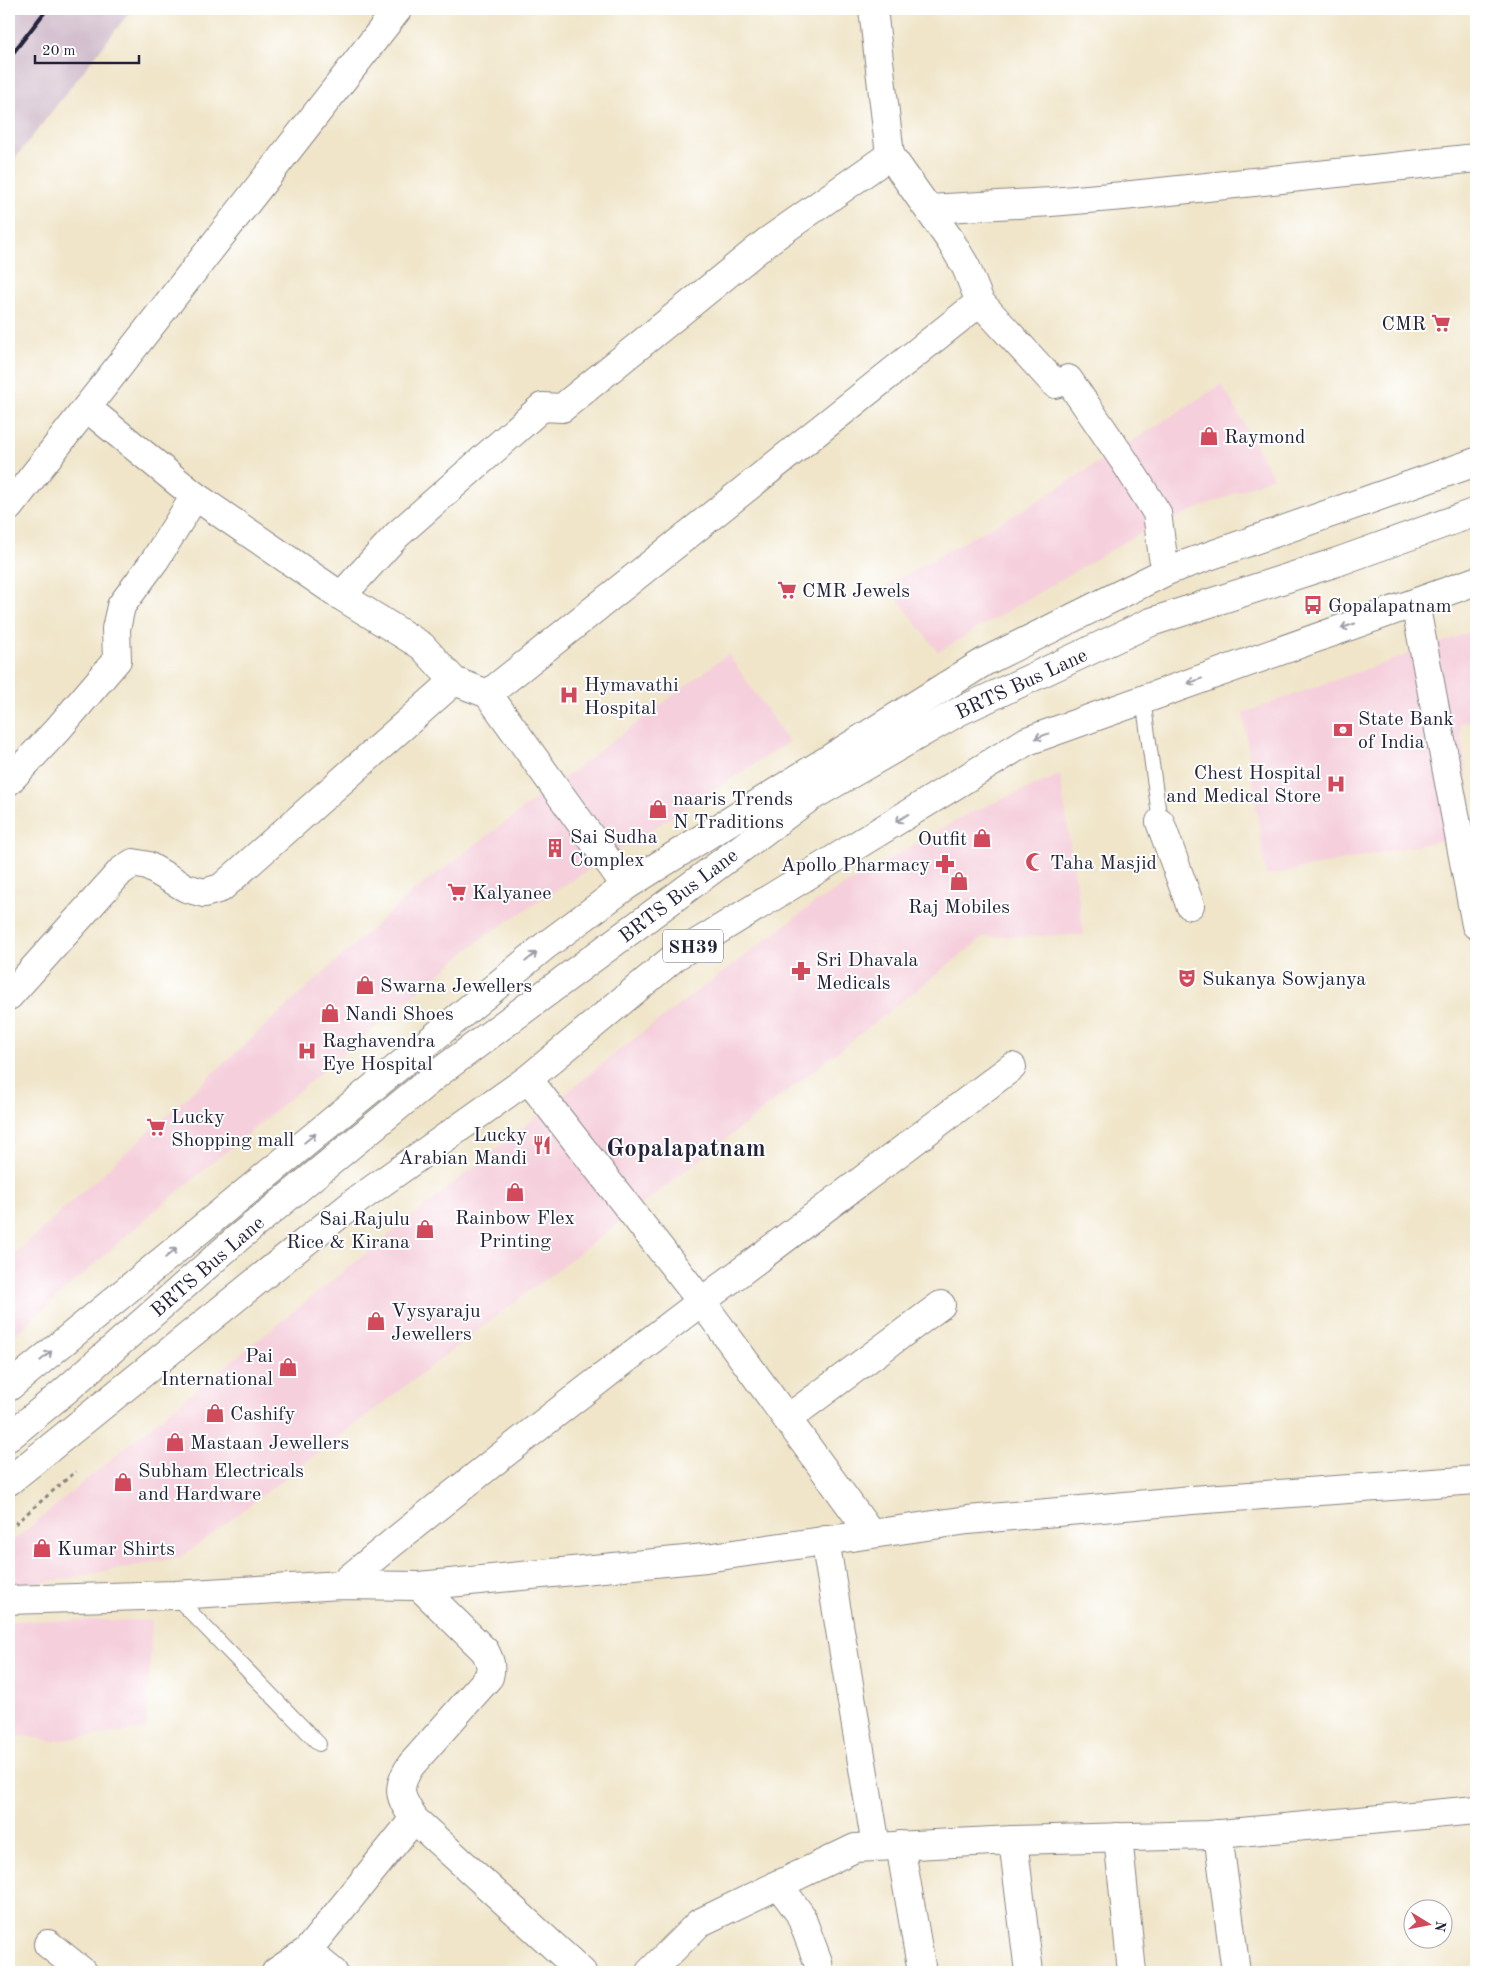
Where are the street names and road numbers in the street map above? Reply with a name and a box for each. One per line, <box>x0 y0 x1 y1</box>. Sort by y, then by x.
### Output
street label: BRTS Bus Lane <box>953 646 1091 724</box>
street label: BRTS Bus Lane <box>616 846 742 947</box>
road number: SH39 <box>663 929 723 962</box>
street label: BRTS Bus Lane <box>148 1213 269 1322</box>

